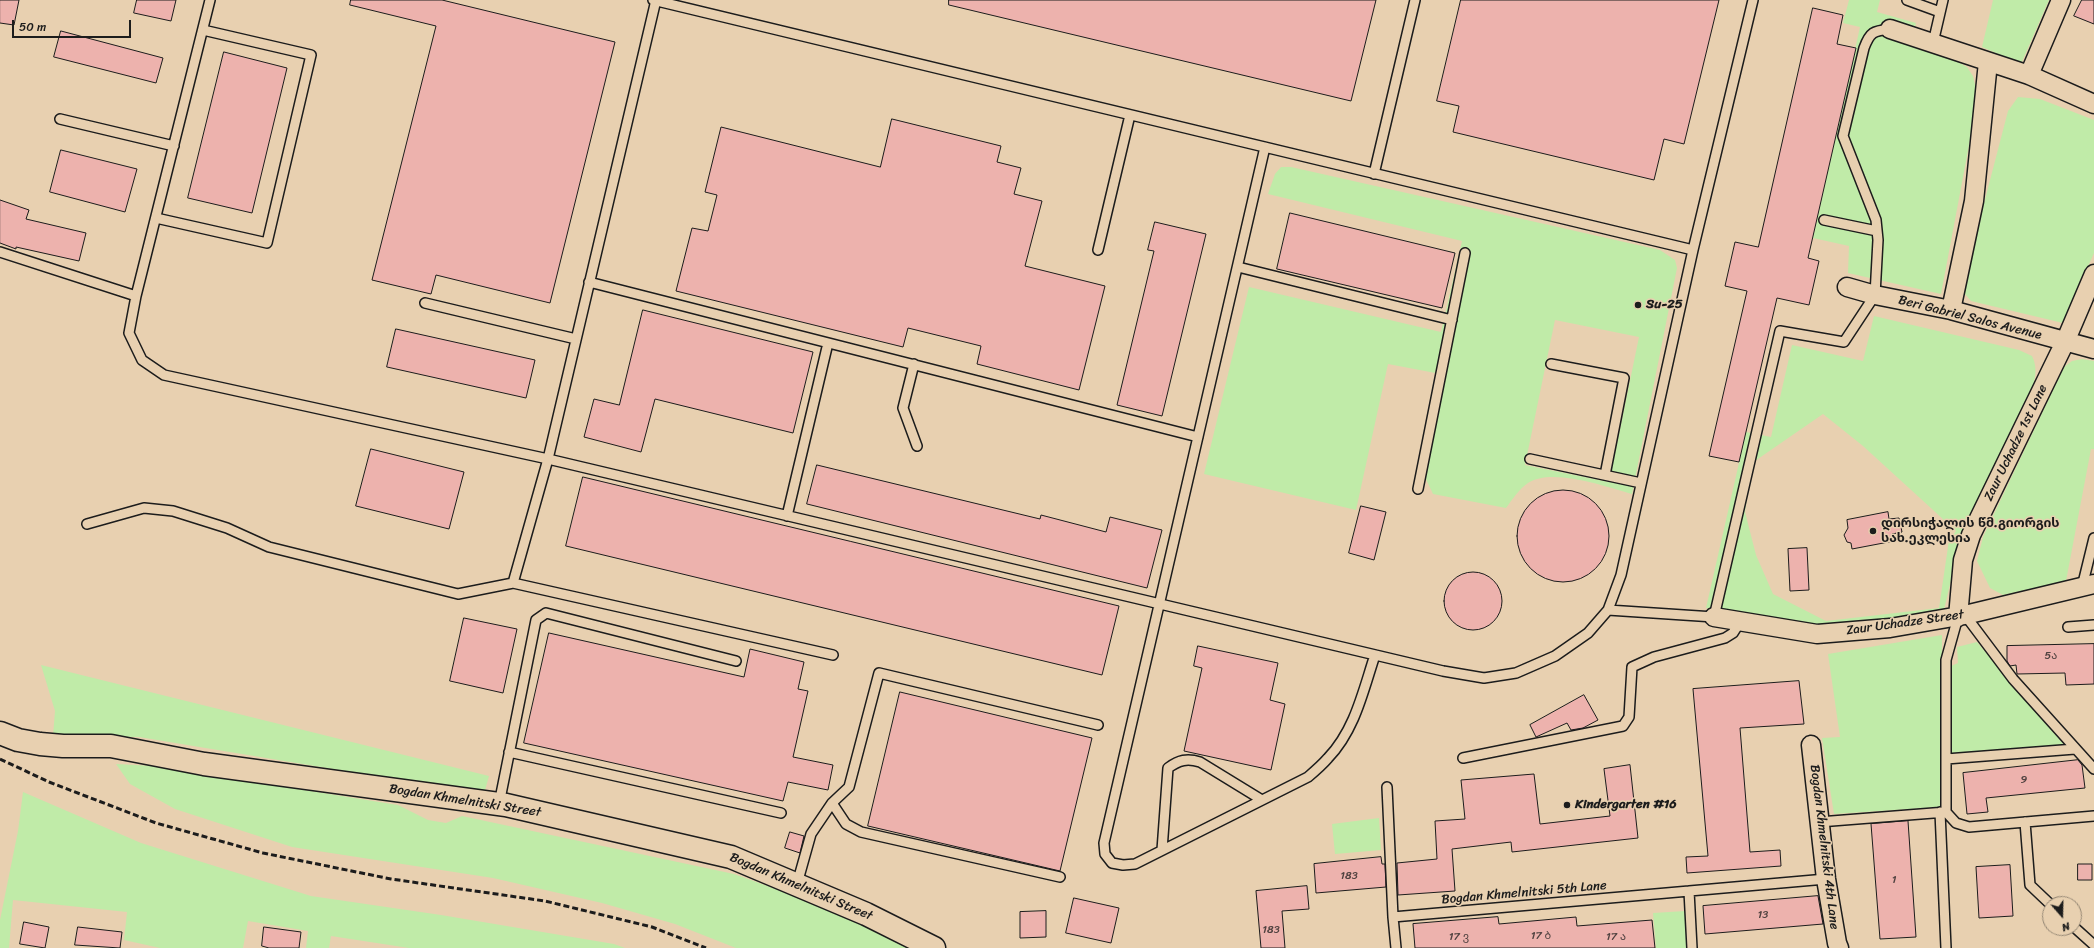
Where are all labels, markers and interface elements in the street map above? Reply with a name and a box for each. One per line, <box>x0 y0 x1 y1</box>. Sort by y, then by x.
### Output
scale bar <box>14 12 133 38</box>
text: 50 m <box>19 16 46 38</box>
street label: Beri Gabriel Salos Avenue <box>1897 293 2043 343</box>
place label: Su-25 <box>1646 297 1683 313</box>
marker: Su-25 <box>1633 300 1643 310</box>
street label: Zaur Uchadze 1st Lane <box>1981 382 2051 504</box>
place label: დირსიჭალის წმ.გიორგის სახ.ეკლესია <box>1881 516 2059 547</box>
marker: დირსიჭალის წმ.გიორგის სახ.ეკლესია <box>1868 526 1878 536</box>
street label: Zaur Uchadze Street <box>1845 607 1965 639</box>
house number: 5ა <box>2045 649 2057 663</box>
street label: Bogdan Khmelnitski 4th Lane <box>1806 764 1842 930</box>
house number: 9 <box>2021 773 2027 787</box>
street label: Bogdan Khmelnitski Street <box>388 781 542 821</box>
place label: Kindergarten #16 <box>1575 797 1677 813</box>
marker: Kindergarten #16 <box>1562 800 1572 810</box>
street label: Bogdan Khmelnitski Street <box>727 850 875 924</box>
house number: 183 <box>1340 869 1358 883</box>
house number: 1 <box>1892 873 1896 887</box>
street label: Bogdan Khmelnitski 5th Lane <box>1441 878 1607 908</box>
north arrow <box>2042 896 2082 936</box>
house number: 13 <box>1758 908 1768 922</box>
text: N <box>2059 917 2073 937</box>
house number: 183 <box>1262 923 1280 937</box>
house number: 17 ბ <box>1531 929 1551 943</box>
house number: 17 ვ <box>1449 930 1469 944</box>
house number: 17 ა <box>1606 930 1626 944</box>

